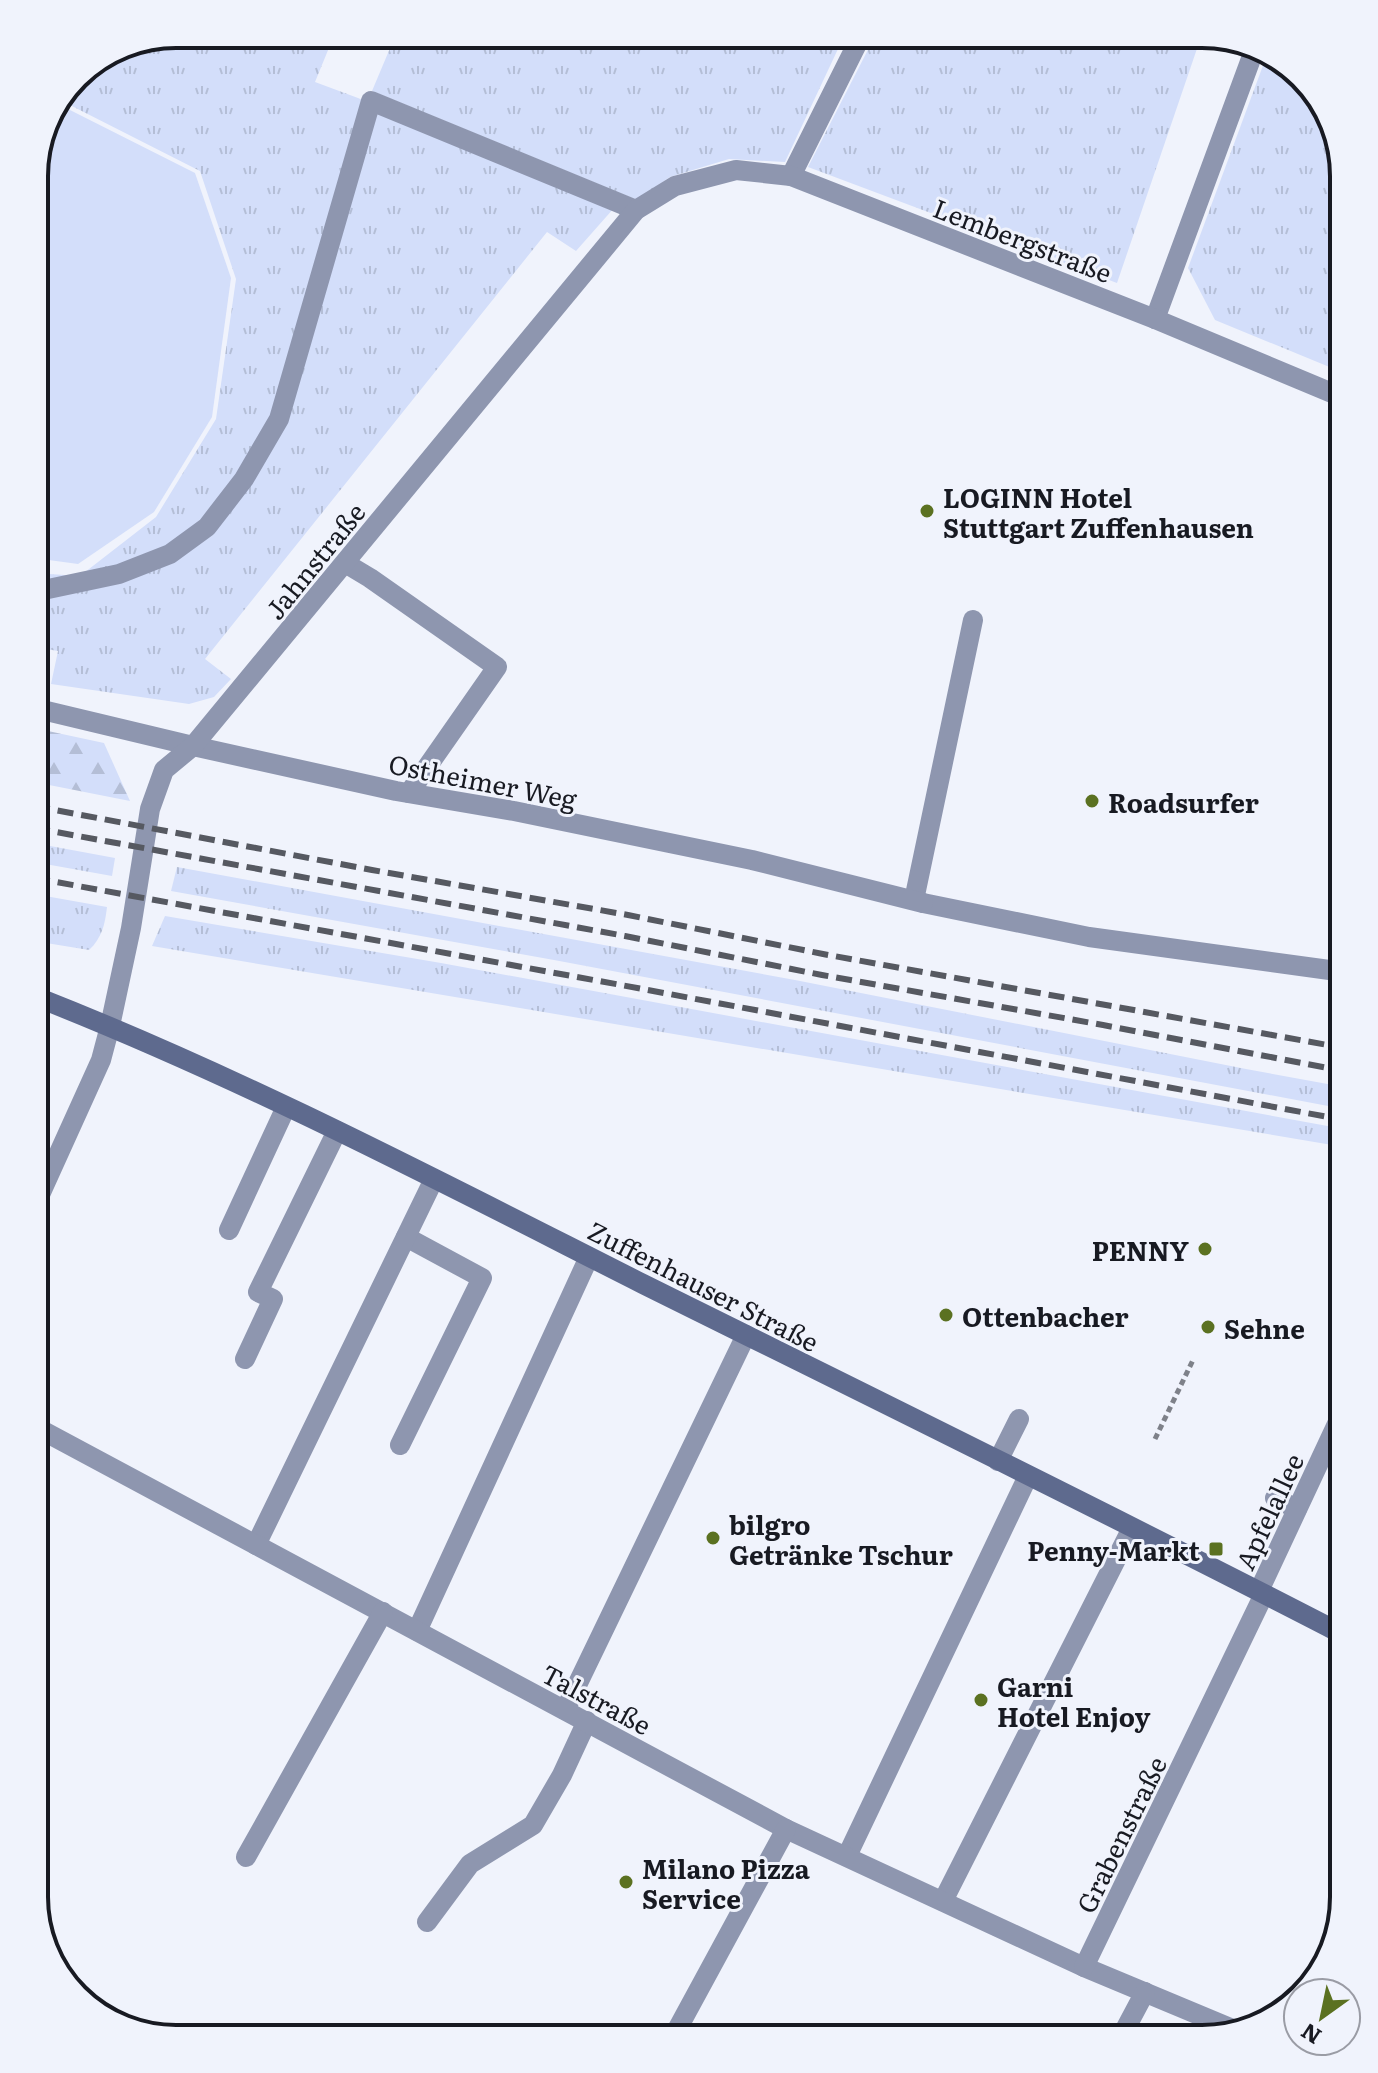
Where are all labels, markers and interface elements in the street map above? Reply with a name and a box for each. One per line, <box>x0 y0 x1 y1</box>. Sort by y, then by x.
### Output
street label: Lembergstraße <box>928 187 1118 291</box>
place label: LOGINN Hotel Stuttgart Zuffenhausen <box>943 477 1254 546</box>
street label: Jahnstraße <box>255 493 373 627</box>
marker: LOGINN Hotel Stuttgart Zuffenhausen <box>918 502 936 520</box>
street label: Ostheimer Weg <box>386 743 581 817</box>
place label: Roadsurfer <box>1108 782 1259 821</box>
marker: Roadsurfer <box>1083 792 1101 810</box>
street label: Zuffenhauser Straße <box>582 1210 826 1360</box>
place label: PENNY <box>1092 1230 1190 1269</box>
marker: PENNY <box>1196 1240 1214 1258</box>
place label: Ottenbacher <box>962 1296 1129 1335</box>
marker: Ottenbacher <box>937 1306 955 1324</box>
place label: Sehne <box>1224 1308 1305 1347</box>
marker: Sehne <box>1199 1318 1217 1336</box>
street label: Apfelallee <box>1224 1446 1312 1576</box>
place label: bilgro Getränke Tschur <box>729 1504 953 1573</box>
marker: bilgro Getränke Tschur <box>704 1529 722 1547</box>
place label: Penny-Markt <box>1027 1530 1201 1569</box>
marker: Penny-Markt <box>1207 1540 1225 1558</box>
street label: Talstraße <box>535 1653 659 1743</box>
place label: Garni Hotel Enjoy <box>997 1666 1150 1735</box>
marker: Garni Hotel Enjoy <box>972 1691 990 1709</box>
street label: Grabenstraße <box>1065 1749 1175 1919</box>
place label: Milano Pizza Service <box>642 1848 810 1917</box>
marker: Milano Pizza Service <box>617 1873 635 1891</box>
north arrow <box>1282 1977 1362 2057</box>
text: N <box>1294 2016 1327 2054</box>

